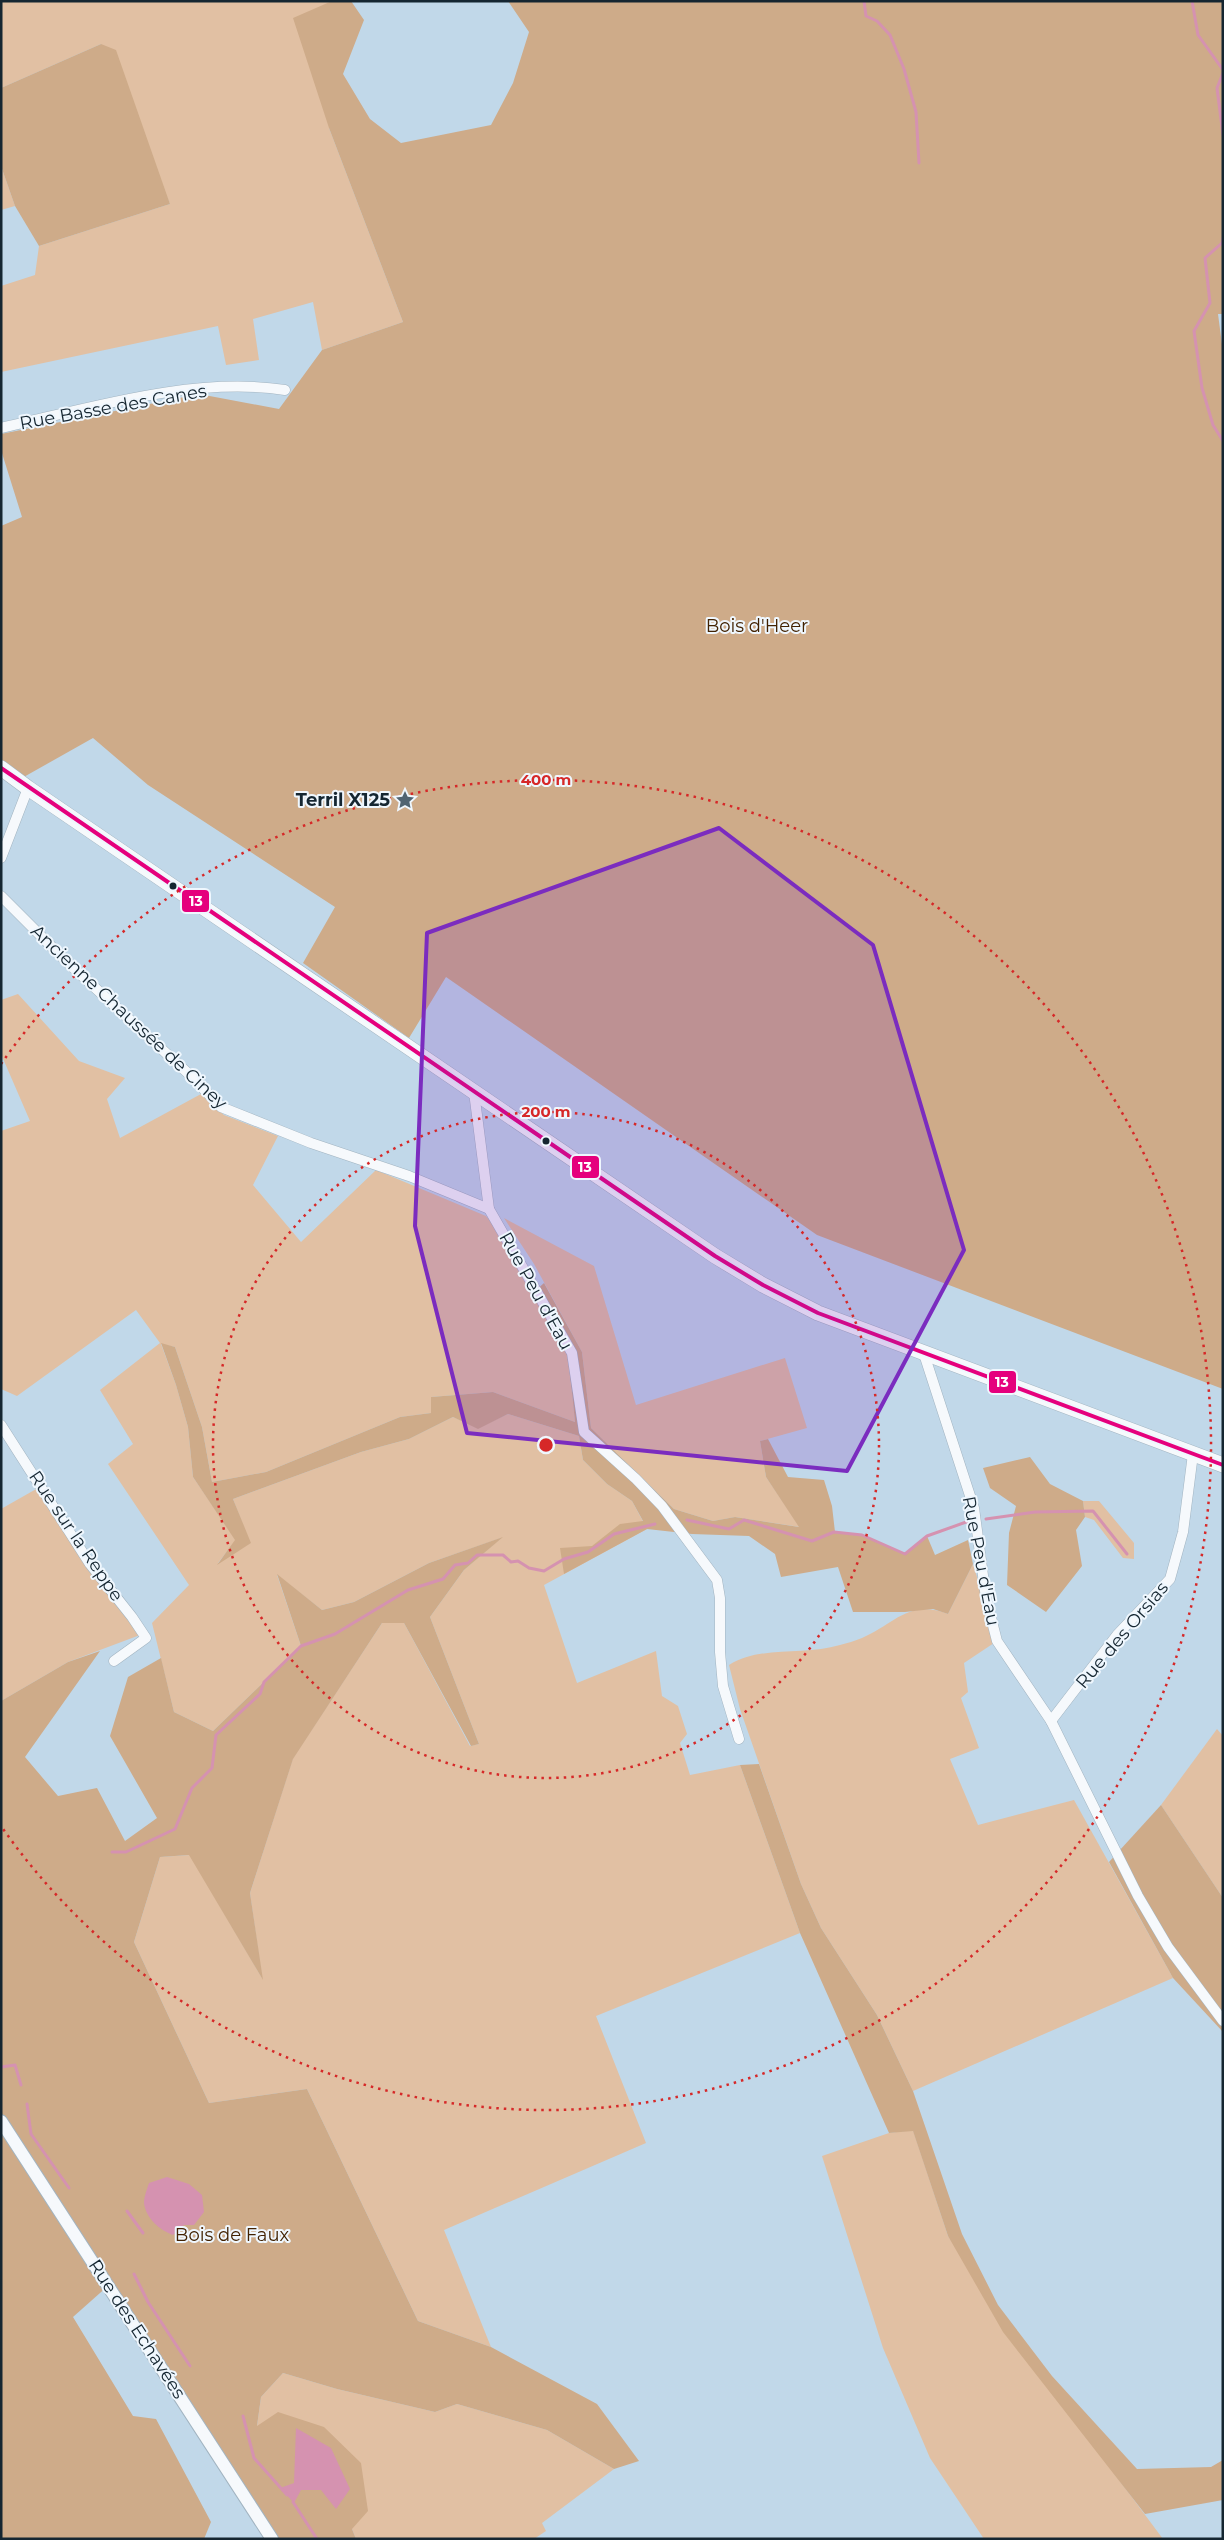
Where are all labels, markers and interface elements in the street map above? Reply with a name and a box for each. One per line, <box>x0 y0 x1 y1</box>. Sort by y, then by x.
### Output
street label: Rue Basse des Canes <box>18 380 209 434</box>
park label: Bois d'Heer <box>706 615 808 637</box>
text: 400 m <box>521 770 571 789</box>
place label: Terril X125 <box>296 789 390 811</box>
place icon: Terril X125 <box>394 789 416 811</box>
unlabelled marker <box>168 881 178 891</box>
line badge: 13 <box>181 889 210 913</box>
text: 13 <box>189 892 203 910</box>
street label: Ancienne Chaussée de Ciney <box>26 920 232 1114</box>
text: 200 m <box>521 1102 571 1121</box>
unlabelled marker <box>541 1136 551 1146</box>
line badge: 13 <box>571 1155 600 1179</box>
text: 13 <box>578 1158 592 1176</box>
street label: Rue Peu d'Eau <box>494 1228 578 1354</box>
line badge: 13 <box>988 1370 1017 1394</box>
text: 13 <box>995 1373 1009 1391</box>
centre of rings <box>537 1436 555 1454</box>
street label: Rue sur la Reppe <box>24 1466 128 1606</box>
street label: Rue Peu d'Eau <box>958 1494 1004 1628</box>
street label: Rue des Orsias <box>1071 1577 1173 1693</box>
park label: Bois de Faux <box>175 2224 290 2246</box>
street label: Rue des Echavées <box>84 2255 190 2403</box>

